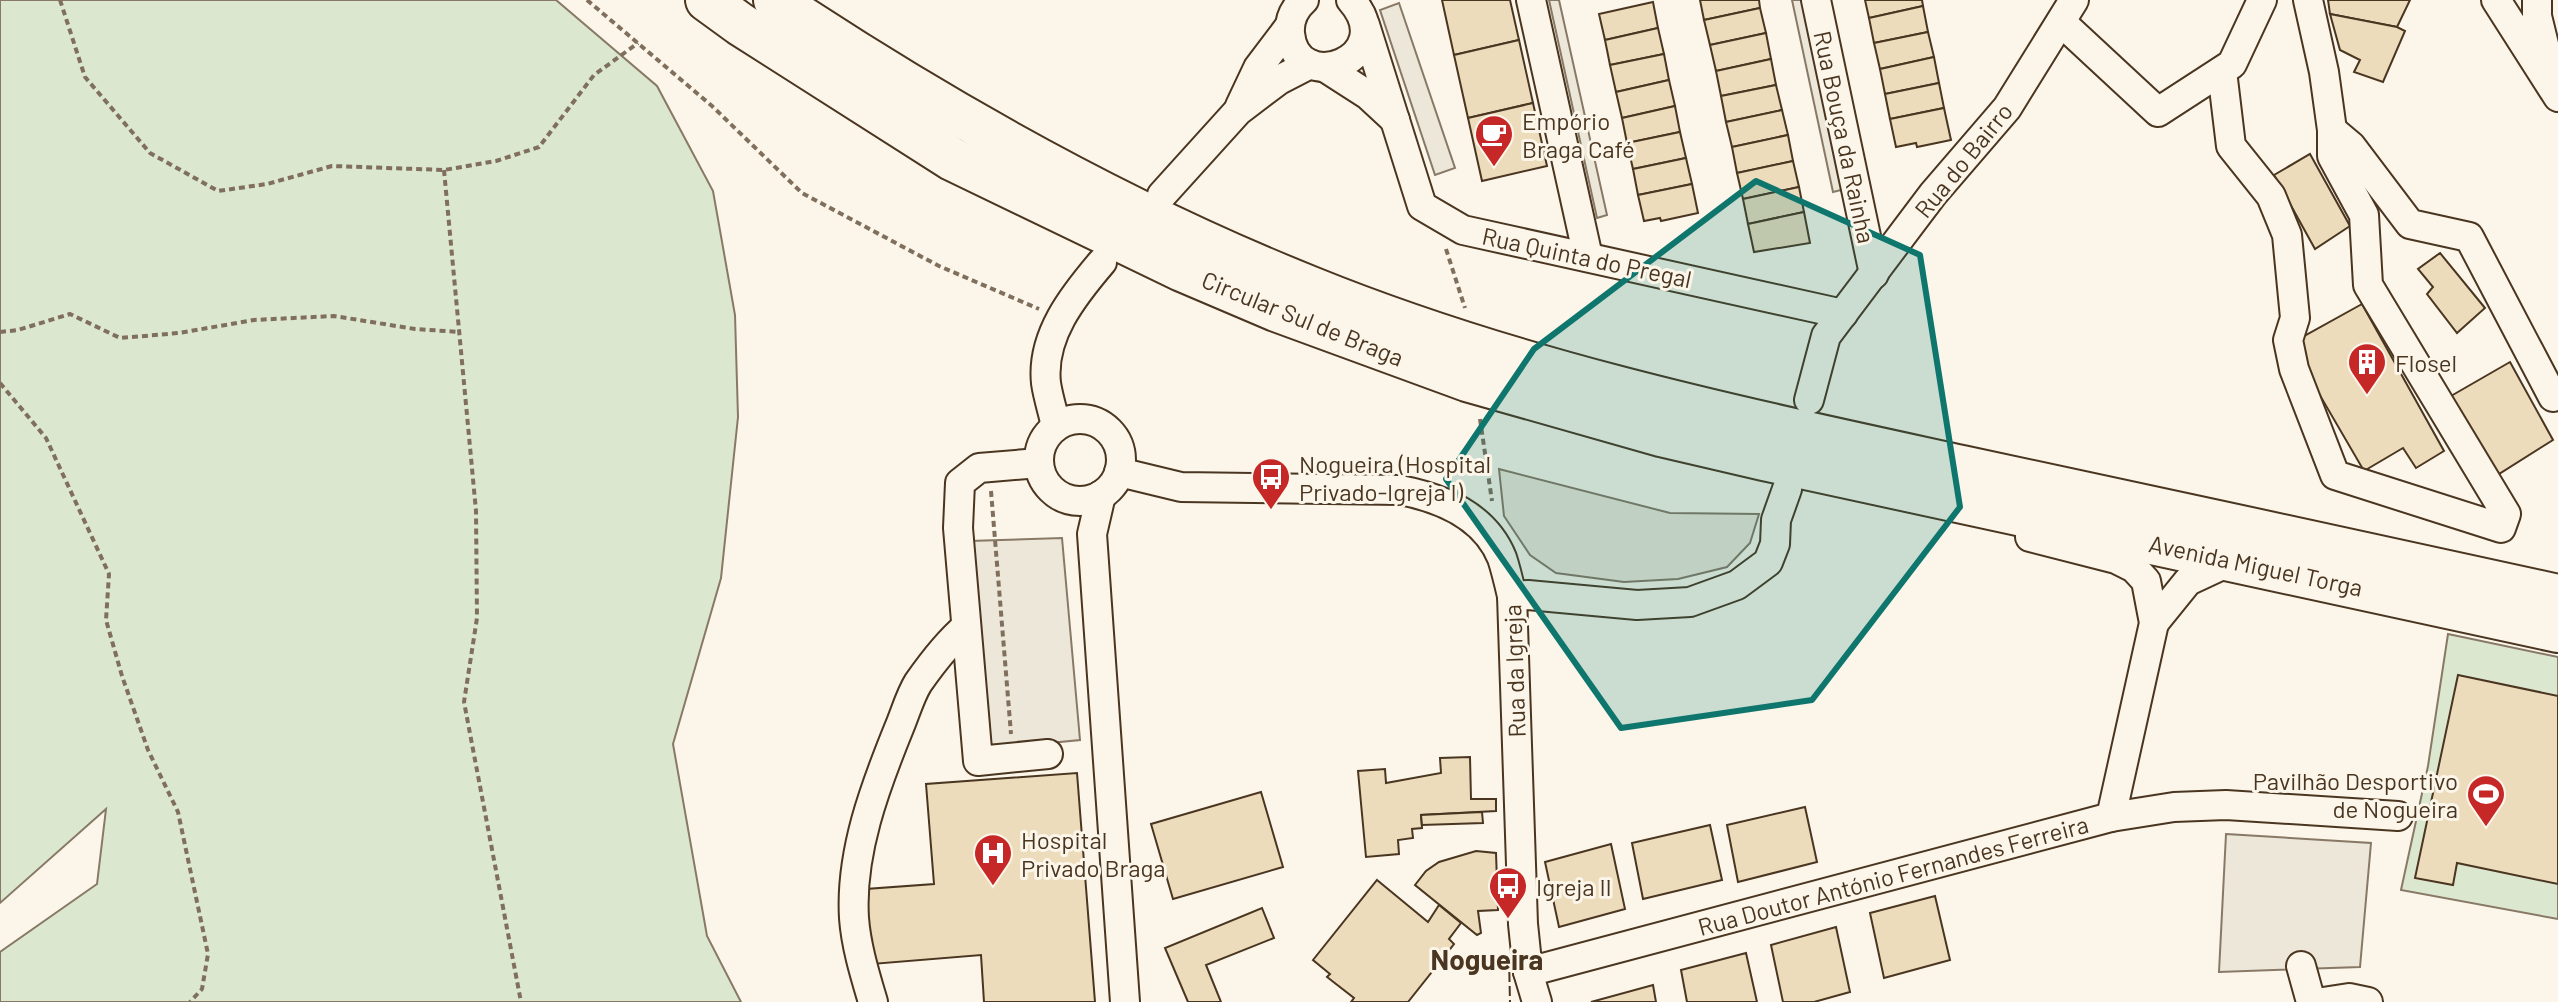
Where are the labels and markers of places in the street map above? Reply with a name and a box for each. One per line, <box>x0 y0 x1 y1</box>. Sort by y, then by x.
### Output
place label: Empório Braga Café <box>1522 106 1635 163</box>
cafe icon: Empório Braga Café <box>1473 113 1515 168</box>
building icon: Flosel <box>2346 341 2388 396</box>
place label: Flosel <box>2395 348 2457 377</box>
place label: Nogueira (Hospital Privado-Igreja I) <box>1299 449 1491 506</box>
bus stop icon: Nogueira (Hospital Privado-Igreja I) <box>1250 456 1292 511</box>
place label: Pavilhão Desportivo de Nogueira <box>2253 766 2458 823</box>
sports icon: Pavilhão Desportivo de Nogueira <box>2465 773 2507 828</box>
place label: Hospital Privado Braga <box>1021 825 1166 882</box>
hospital icon: Hospital Privado Braga <box>972 832 1014 887</box>
bus stop icon: Igreja II <box>1487 865 1529 920</box>
place label: Igreja II <box>1536 872 1612 901</box>

